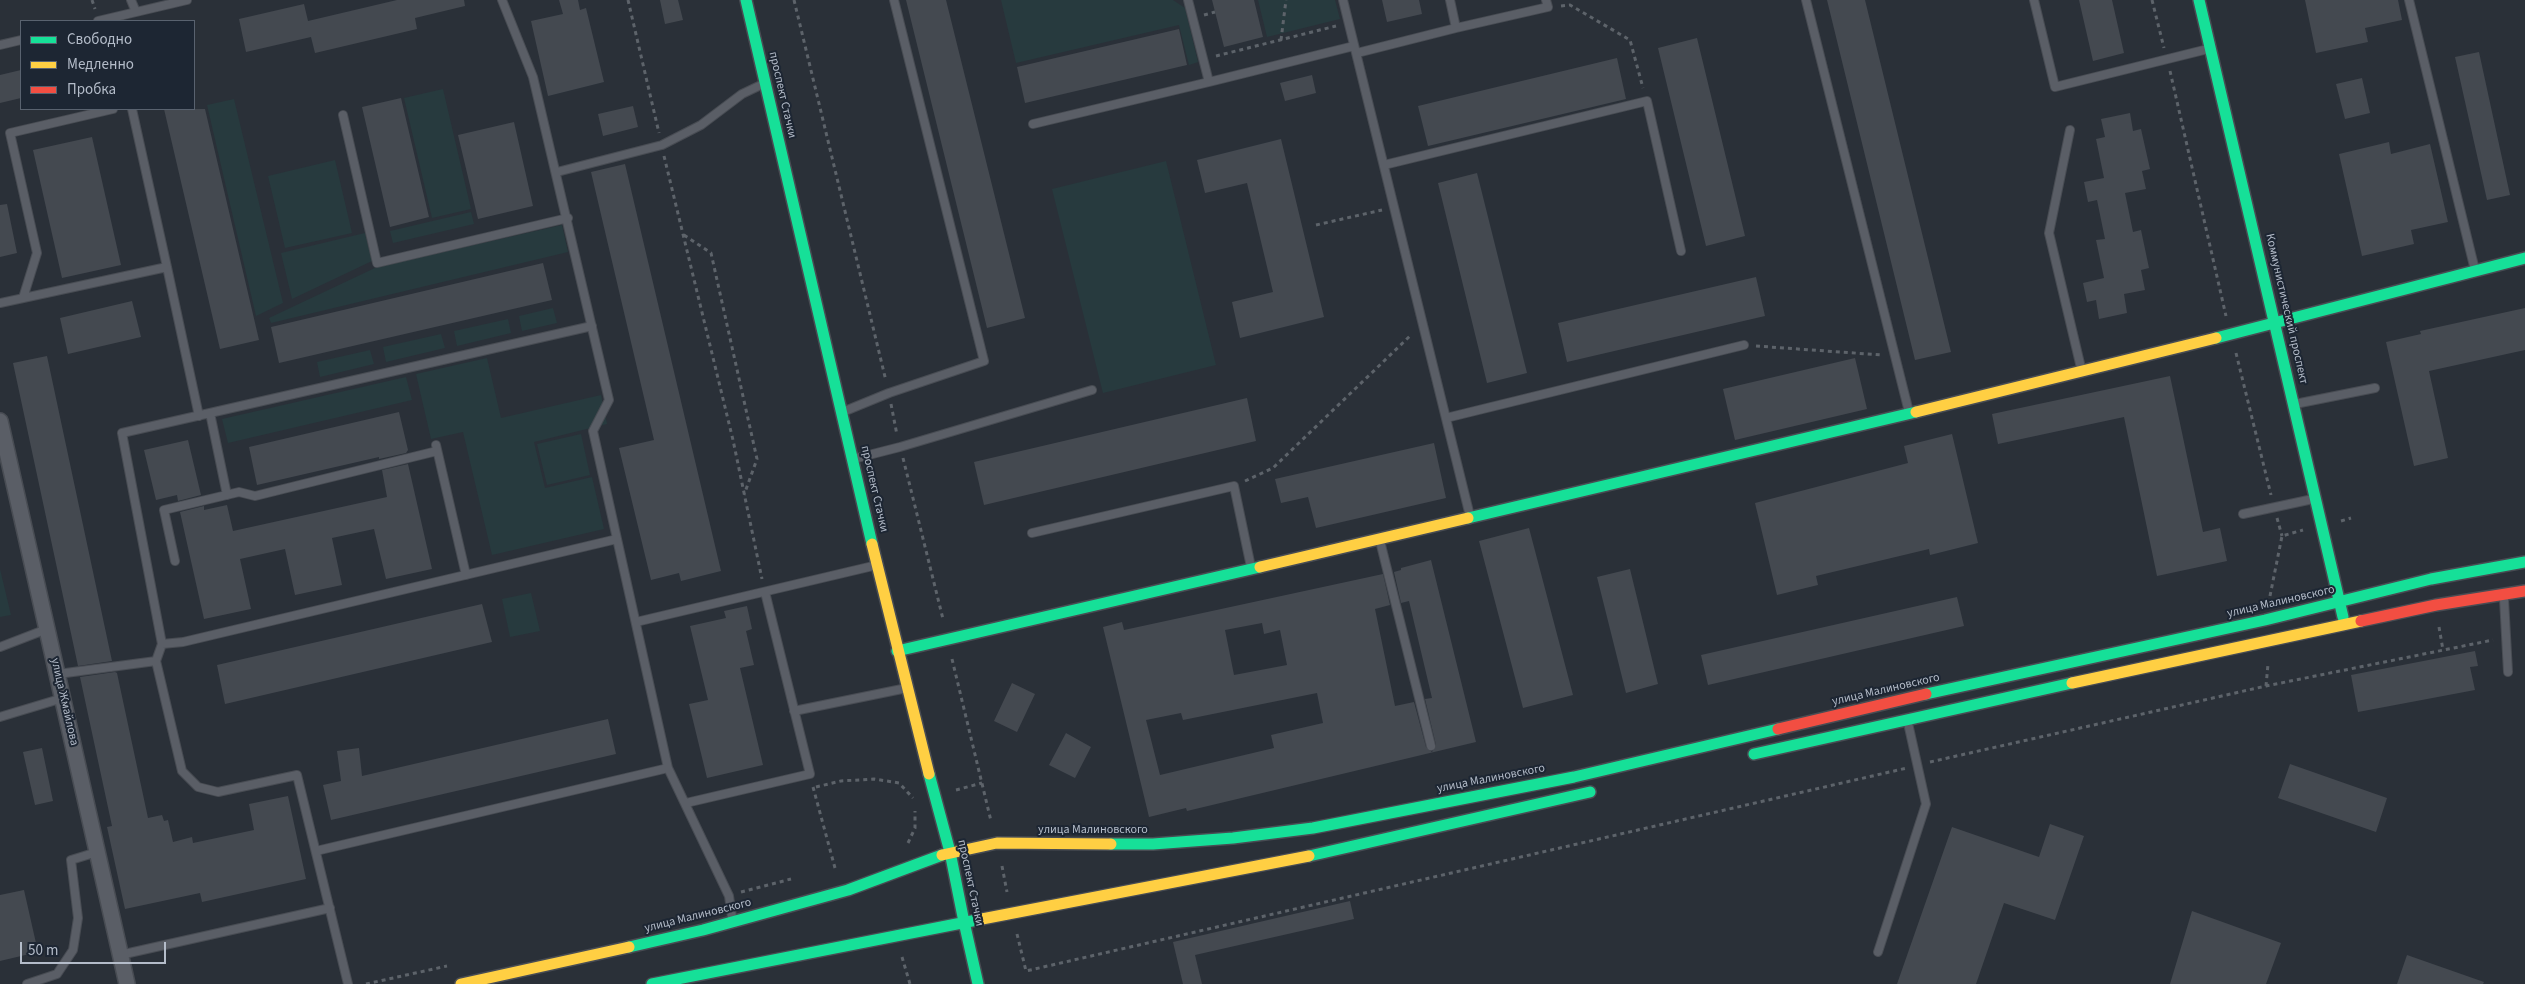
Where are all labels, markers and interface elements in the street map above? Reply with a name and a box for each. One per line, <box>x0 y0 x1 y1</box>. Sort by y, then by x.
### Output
legend <box>20 20 195 110</box>
text: Свободно <box>67 29 132 50</box>
street label: проспект Стачки <box>765 50 799 140</box>
text: Медленно <box>67 54 134 75</box>
text: Пробка <box>67 79 116 100</box>
street label: Коммунистический проспект <box>2262 232 2310 386</box>
street label: проспект Стачки <box>857 444 891 534</box>
street label: улица Малиновского <box>2226 583 2336 621</box>
street label: улица Жмайлова <box>47 657 81 747</box>
street label: улица Малиновского <box>1831 671 1941 709</box>
street label: улица Малиновского <box>1436 761 1546 797</box>
street label: улица Малиновского <box>1038 823 1148 837</box>
street label: проспект Стачки <box>954 838 986 928</box>
street label: улица Малиновского <box>643 896 753 936</box>
scale bar <box>22 932 169 964</box>
text: 50 m <box>28 940 58 961</box>

